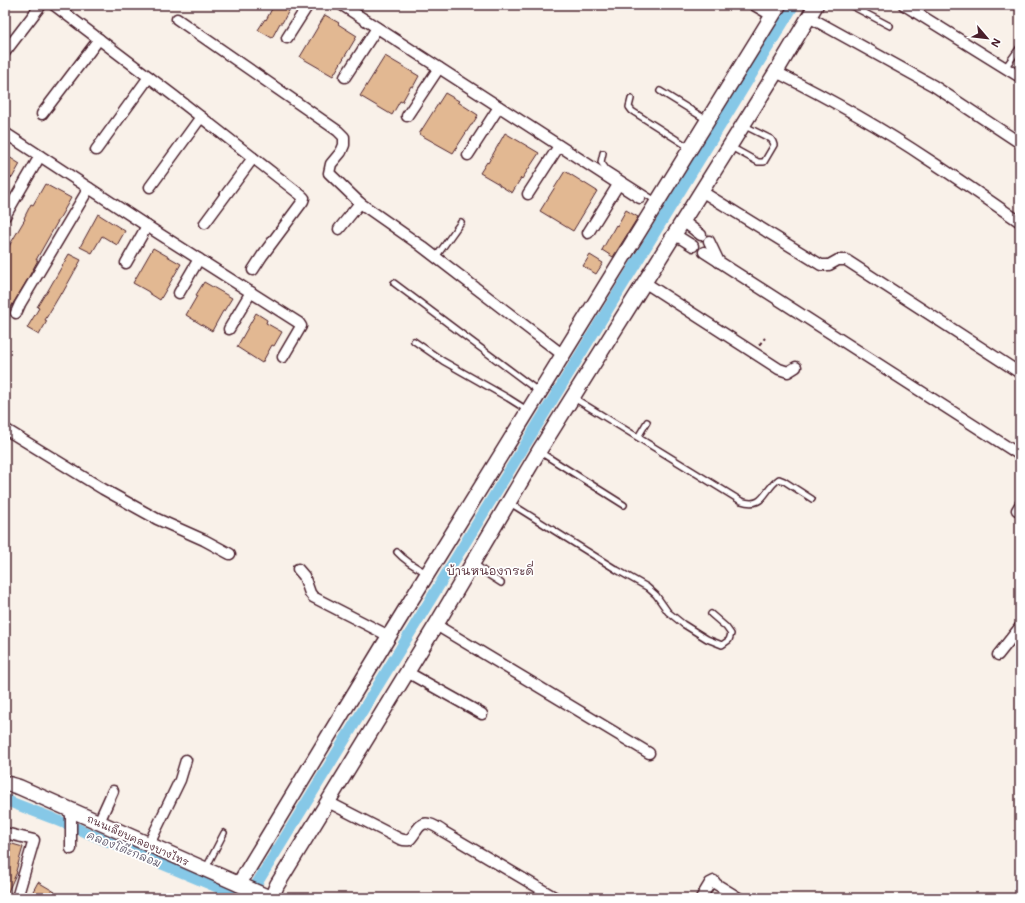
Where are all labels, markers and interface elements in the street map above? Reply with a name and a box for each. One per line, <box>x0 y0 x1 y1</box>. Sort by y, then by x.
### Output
north arrow <box>967 18 1007 58</box>
text: N <box>988 36 1005 50</box>
district label: บ้านหนองกระดี่ <box>446 560 534 578</box>
street label: ถนนเลียบคลองบางไทร <box>85 811 191 869</box>
water label: คลองโต๊ะกล่อม <box>85 826 164 870</box>

